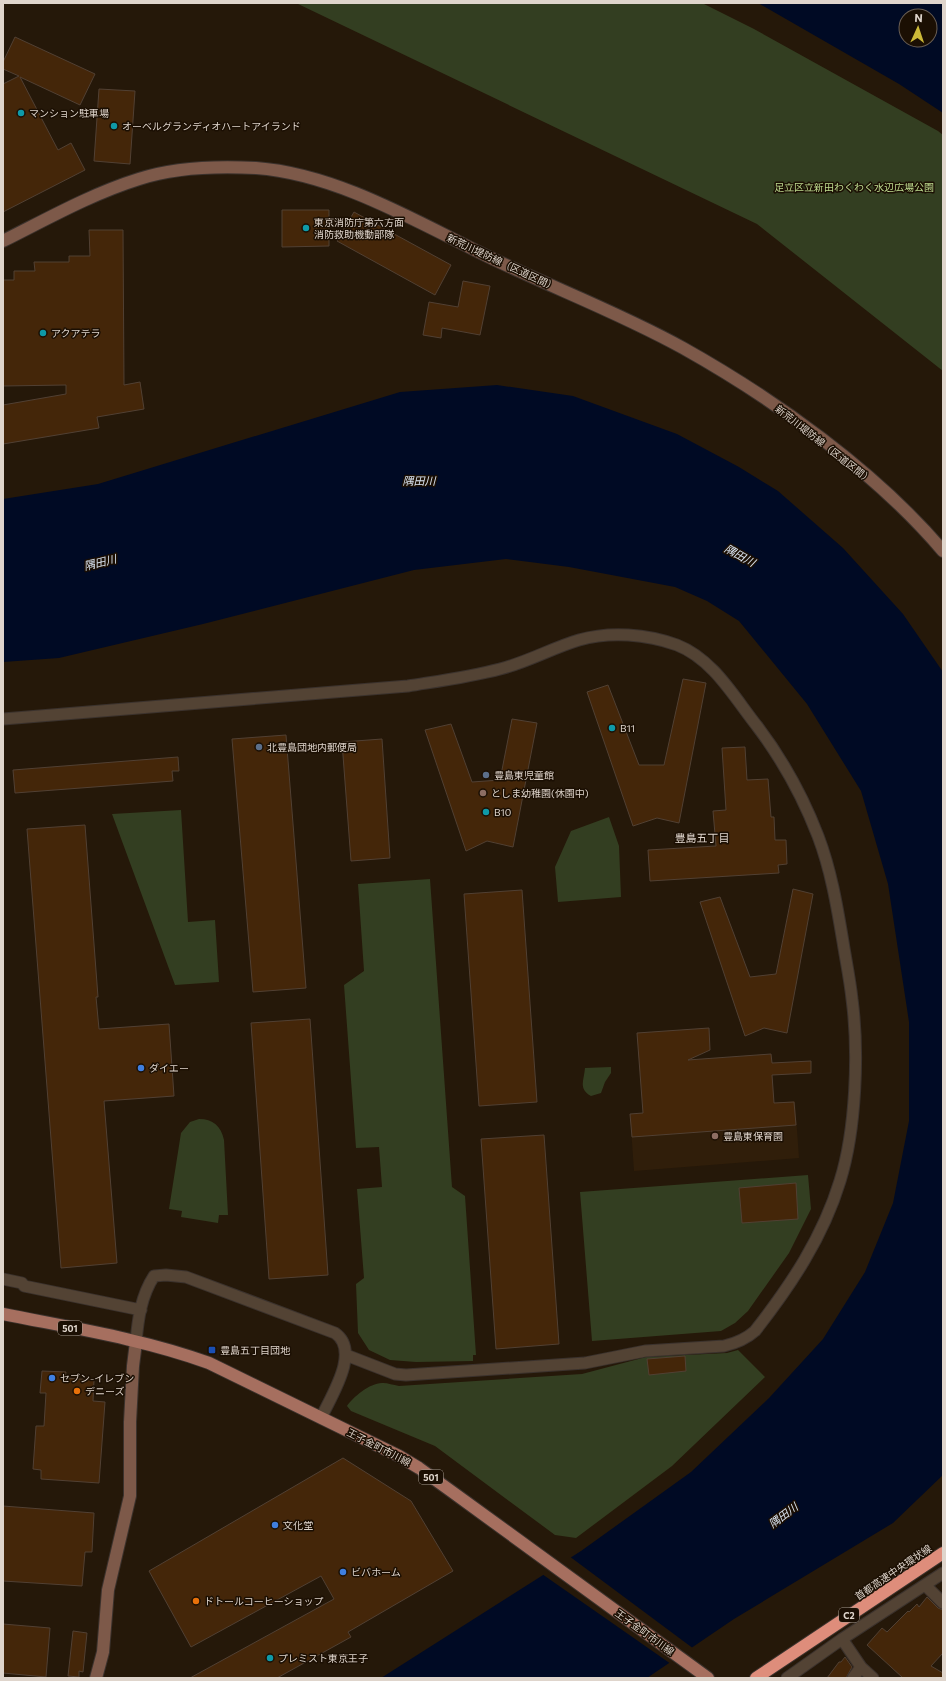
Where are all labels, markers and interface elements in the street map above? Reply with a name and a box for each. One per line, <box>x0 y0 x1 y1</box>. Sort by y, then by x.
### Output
north arrow <box>898 8 938 48</box>
text: N <box>914 11 923 24</box>
place label: マンション駐車場 <box>29 107 109 119</box>
marker: マンション駐車場 <box>16 108 26 118</box>
place label: オーベルグランディオハートアイランド <box>122 120 301 132</box>
marker: オーベルグランディオハートアイランド <box>109 121 119 131</box>
park label: 足立区立新田わくわく水辺広場公園 <box>774 181 934 193</box>
place label: 東京消防庁第六方面 消防救助機動部隊 <box>314 216 404 240</box>
marker: 東京消防庁第六方面 消防救助機動部隊 <box>301 223 311 233</box>
street label: 新荒川堤防線（区道区間） <box>445 231 559 293</box>
place label: アクアテラ <box>51 327 101 339</box>
marker: アクアテラ <box>38 328 48 338</box>
street label: 新荒川堤防線（区道区間） <box>773 402 875 486</box>
water label: 隅田川 <box>403 474 436 487</box>
water label: 隅田川 <box>722 541 758 569</box>
water label: 隅田川 <box>82 551 119 572</box>
place label: B11 <box>620 722 635 734</box>
marker: B11 <box>607 723 617 733</box>
place label: 北豊島団地内郵便局 <box>267 741 357 753</box>
marker: 北豊島団地内郵便局 <box>254 742 264 752</box>
place label: 豊島東児童館 <box>494 769 554 781</box>
marker: 豊島東児童館 <box>481 770 491 780</box>
place label: としま幼稚園(休園中) <box>491 787 589 799</box>
marker: としま幼稚園(休園中) <box>478 788 488 798</box>
place label: B10 <box>494 806 511 818</box>
marker: B10 <box>481 807 491 817</box>
district label: 豊島五丁目 <box>675 831 730 844</box>
place label: ダイエー <box>149 1062 189 1074</box>
marker: ダイエー <box>136 1063 146 1073</box>
place label: 豊島東保育園 <box>723 1130 783 1142</box>
marker: 豊島東保育園 <box>710 1131 720 1141</box>
road number: 501 <box>58 1321 82 1335</box>
place label: 豊島五丁目団地 <box>220 1344 291 1356</box>
marker: 豊島五丁目団地 <box>207 1345 217 1355</box>
place label: セブン-イレブン <box>60 1372 134 1384</box>
marker: セブン-イレブン <box>47 1373 57 1383</box>
place label: デニーズ <box>85 1385 125 1397</box>
marker: デニーズ <box>72 1386 82 1396</box>
street label: 王子金町市川線 <box>345 1426 413 1468</box>
road number: 501 <box>419 1470 443 1484</box>
water label: 隅田川 <box>766 1499 801 1530</box>
place label: 文化堂 <box>283 1519 313 1531</box>
marker: 文化堂 <box>270 1520 280 1530</box>
street label: 首都高速中央環状線 <box>852 1542 934 1602</box>
place label: ビバホーム <box>351 1566 401 1578</box>
marker: ビバホーム <box>338 1567 348 1577</box>
place label: ドトールコーヒーショップ <box>204 1595 324 1607</box>
marker: ドトールコーヒーショップ <box>191 1596 201 1606</box>
street label: 王子金町市川線 <box>613 1607 677 1657</box>
road number: C2 <box>839 1608 859 1622</box>
place label: プレミスト東京王子 <box>278 1652 368 1664</box>
marker: プレミスト東京王子 <box>265 1653 275 1663</box>

